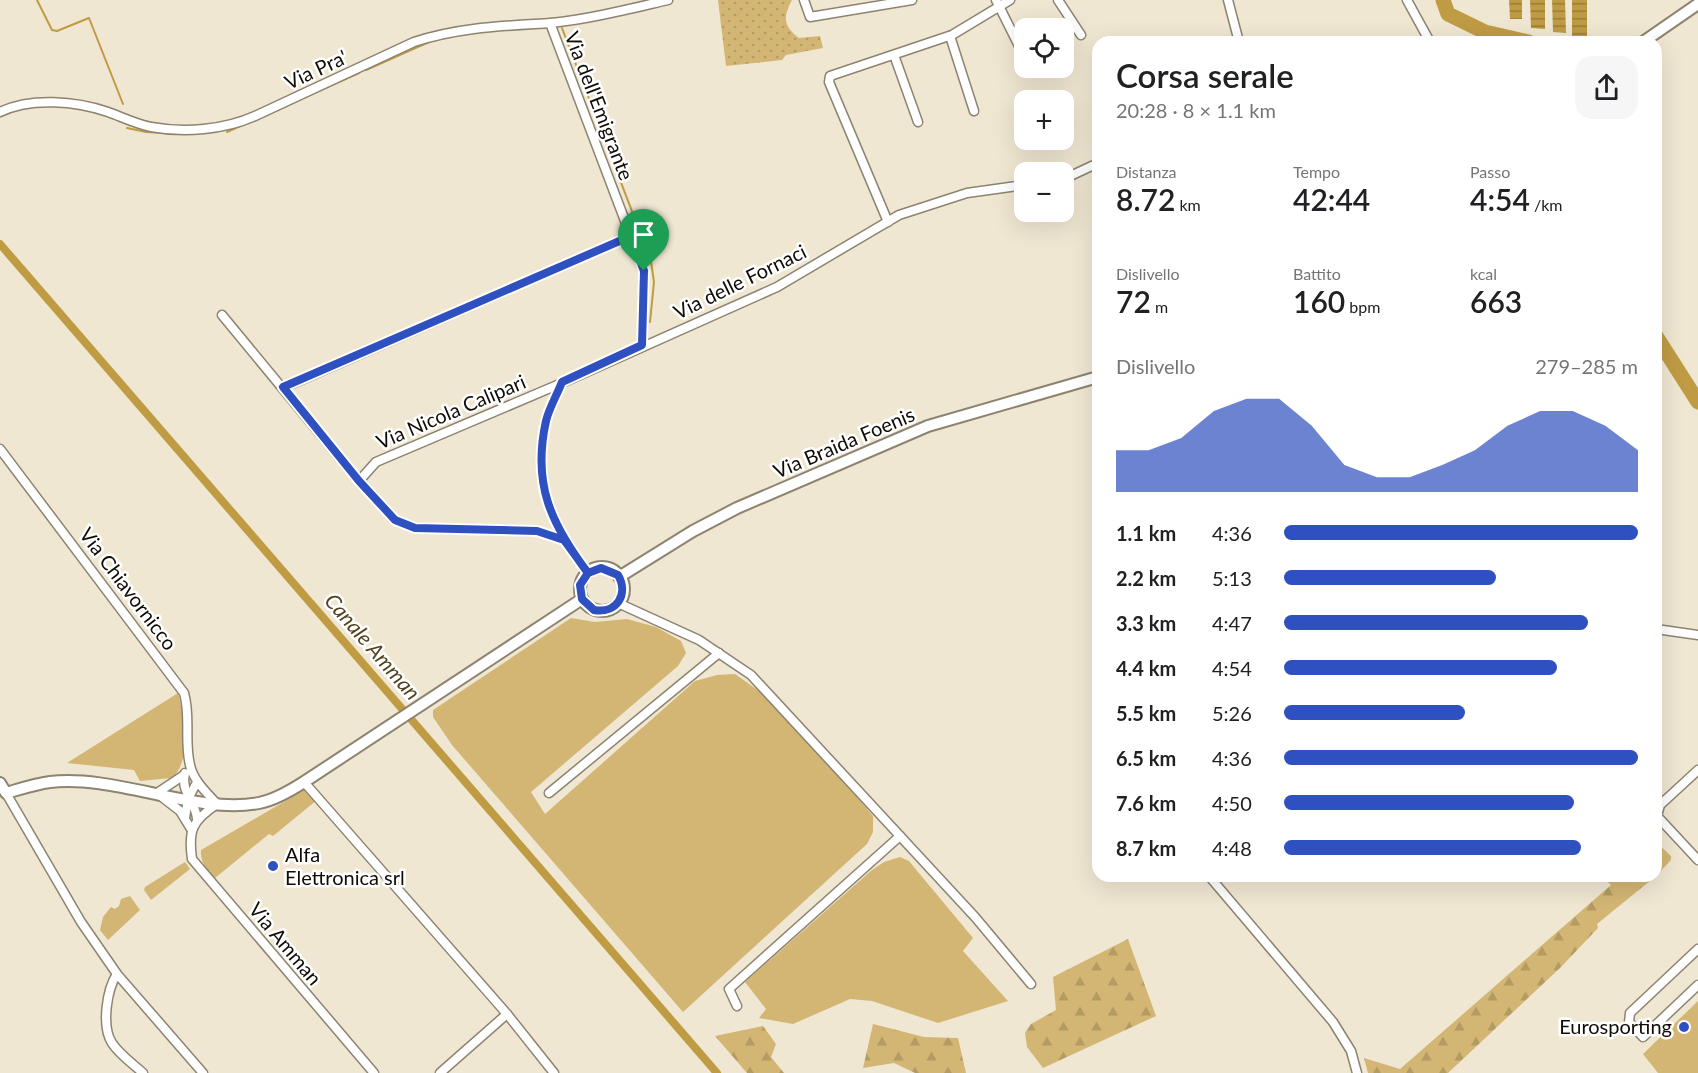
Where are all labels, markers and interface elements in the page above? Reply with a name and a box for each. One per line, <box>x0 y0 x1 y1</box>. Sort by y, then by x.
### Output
map controls <box>1014 18 1074 222</box>
button: locate <box>1014 18 1074 78</box>
street label: Via dell'Emigrante <box>561 28 639 183</box>
street label: Via Pra' <box>281 44 351 94</box>
text: Corsa serale <box>1116 55 1294 95</box>
button: share <box>1575 56 1638 119</box>
button: + <box>1014 90 1074 150</box>
text: 20:28 · 8 × 1.1 km <box>1116 98 1276 122</box>
button: − <box>1014 162 1074 222</box>
text: Distanza <box>1116 162 1177 181</box>
text: Tempo <box>1293 162 1340 181</box>
text: Passo <box>1470 162 1510 181</box>
text: 8.72 <box>1116 181 1175 217</box>
text: 42:44 <box>1293 181 1370 217</box>
text: 4:54 <box>1470 181 1530 217</box>
text: km <box>1175 195 1201 214</box>
text: /km <box>1530 195 1562 214</box>
pin <box>618 209 669 271</box>
icon: arrive <box>627 218 660 251</box>
street label: Via delle Fornaci <box>669 239 810 324</box>
text: Dislivello <box>1116 264 1180 283</box>
text: Battito <box>1293 264 1341 283</box>
text: kcal <box>1470 264 1497 283</box>
text: 72 <box>1116 283 1151 319</box>
text: 160 <box>1293 283 1345 319</box>
text: 663 <box>1470 283 1522 319</box>
text: m <box>1151 297 1168 316</box>
text: bpm <box>1345 297 1380 316</box>
text: Dislivello <box>1116 354 1195 378</box>
text: 279–285 m <box>1535 354 1638 378</box>
street label: Via Nicola Calipari <box>372 369 529 453</box>
street label: Via Braida Foenis <box>769 401 918 483</box>
text: 1.1 km <box>1116 521 1176 545</box>
text: 4:36 <box>1212 521 1252 545</box>
street label: Via Chiavornicco <box>75 522 183 654</box>
text: 2.2 km <box>1116 566 1176 590</box>
text: 5:13 <box>1212 566 1252 590</box>
water label: Canale Amman <box>320 588 426 704</box>
text: 3.3 km <box>1116 611 1176 635</box>
text: 4:47 <box>1212 611 1252 635</box>
text: 4.4 km <box>1116 656 1176 680</box>
text: 4:54 <box>1212 656 1252 680</box>
text: 5.5 km <box>1116 701 1176 725</box>
text: 5:26 <box>1212 701 1252 725</box>
text: 6.5 km <box>1116 746 1176 770</box>
text: 4:36 <box>1212 746 1252 770</box>
text: 7.6 km <box>1116 791 1176 815</box>
text: 4:50 <box>1212 791 1252 815</box>
text: 8.7 km <box>1116 836 1176 860</box>
text: 4:48 <box>1212 836 1252 860</box>
place label: Alfa Elettronica srl <box>285 842 405 889</box>
marker: Alfa Elettronica srl <box>266 859 280 873</box>
street label: Via Amman <box>244 897 327 989</box>
place label: Eurosporting <box>1559 1014 1672 1038</box>
marker: Eurosporting <box>1677 1020 1691 1034</box>

